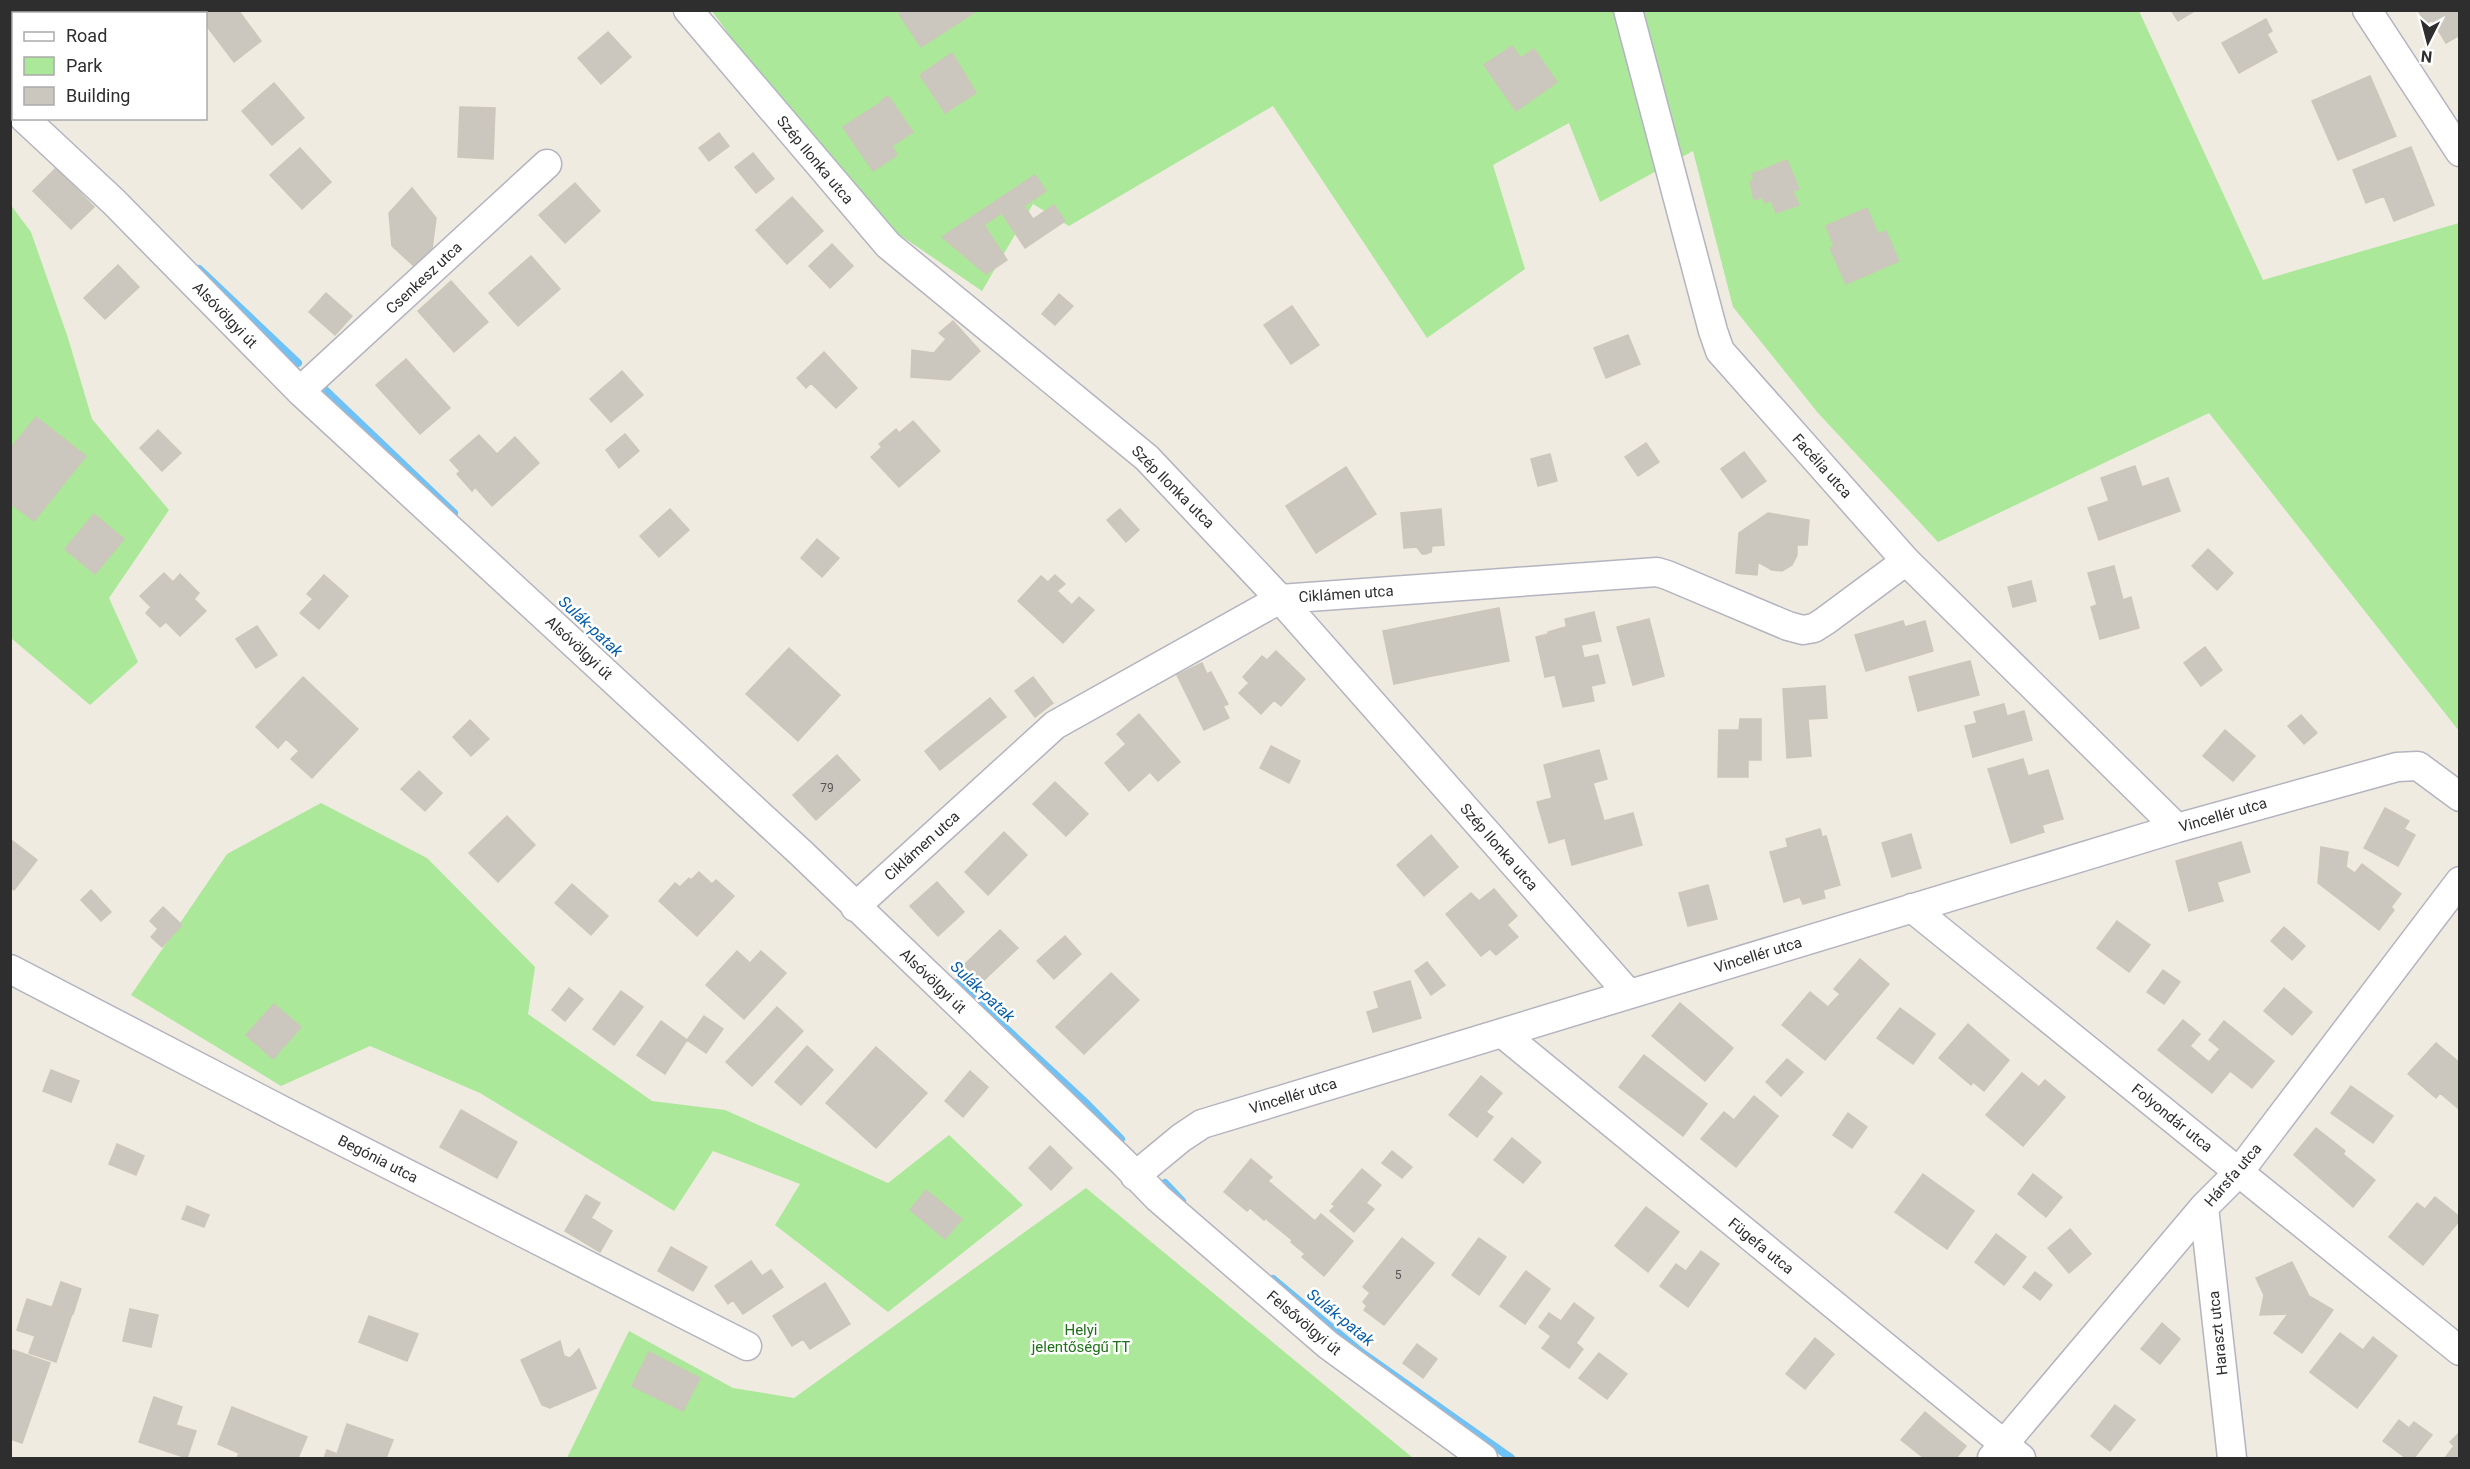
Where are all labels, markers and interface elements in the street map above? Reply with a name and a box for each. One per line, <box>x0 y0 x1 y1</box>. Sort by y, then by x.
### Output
legend <box>12 12 207 120</box>
north arrow <box>2398 12 2458 72</box>
text: Road <box>66 25 107 46</box>
text: N <box>2420 46 2433 66</box>
text: Park <box>66 55 103 76</box>
text: Building <box>66 85 130 106</box>
street label: Szép Ilonka utca <box>773 112 857 208</box>
street label: Csenkesz utca <box>382 238 466 318</box>
street label: Alsóvölgyi út <box>189 278 261 352</box>
street label: Facélia utca <box>1788 430 1856 502</box>
street label: Szép Ilonka utca <box>1128 442 1218 532</box>
street label: Ciklámen utca <box>1298 582 1394 606</box>
water label: Sulák-patak <box>555 592 627 662</box>
street label: Alsóvölgyi út <box>542 612 616 684</box>
house number: 79 <box>820 781 834 795</box>
street label: Vincellér utca <box>2177 794 2269 836</box>
street label: Szép Ilonka utca <box>1456 800 1542 894</box>
street label: Ciklámen utca <box>881 807 963 885</box>
street label: Vincellér utca <box>1712 933 1804 977</box>
street label: Alsóvölgyi út <box>896 945 970 1017</box>
water label: Sulák-patak <box>947 957 1019 1027</box>
street label: Vincellér utca <box>1247 1074 1339 1118</box>
street label: Folyondár utca <box>2128 1080 2216 1156</box>
street label: Begónia utca <box>335 1131 421 1187</box>
street label: Hársfa utca <box>2201 1140 2265 1210</box>
street label: Fügefa utca <box>1725 1214 1797 1278</box>
house number: 5 <box>1395 1268 1402 1282</box>
water label: Sulák-patak <box>1303 1285 1379 1351</box>
street label: Felsővölgyi út <box>1263 1287 1345 1359</box>
street label: Haraszt utca <box>2205 1290 2231 1376</box>
park label: Helyi jelentőségű TT <box>1031 1321 1130 1356</box>

